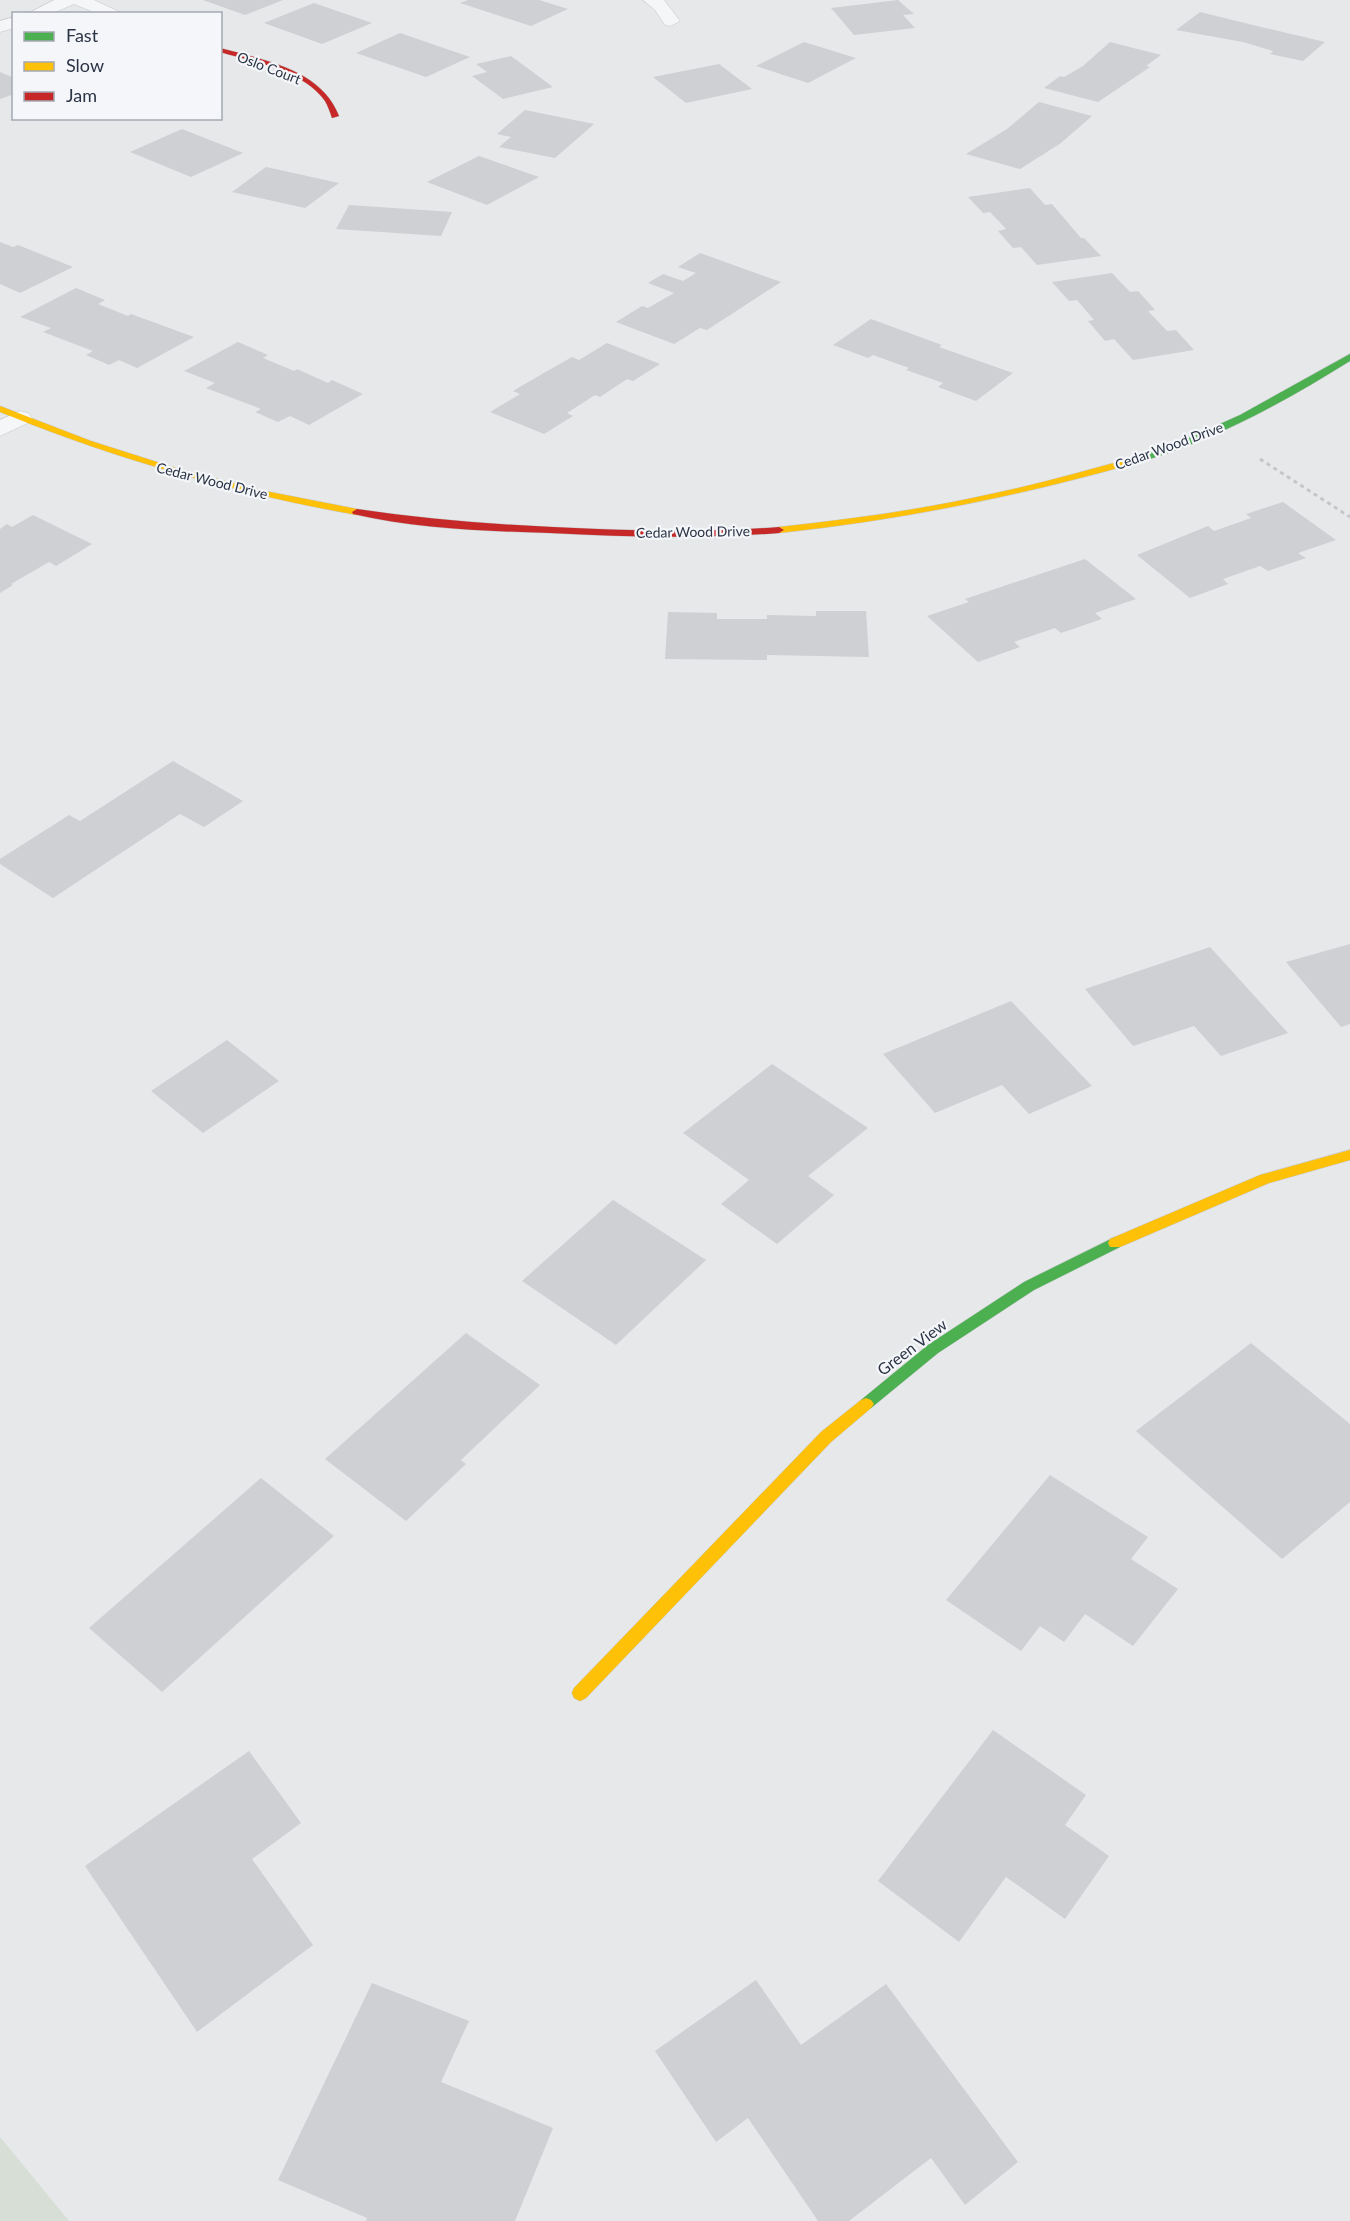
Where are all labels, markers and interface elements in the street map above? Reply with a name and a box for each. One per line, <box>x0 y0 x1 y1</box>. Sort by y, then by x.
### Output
legend <box>12 12 222 120</box>
text: Fast <box>66 24 99 46</box>
street label: Oslo Court <box>235 48 304 87</box>
text: Slow <box>66 54 104 76</box>
text: Jam <box>66 84 97 106</box>
street label: Cedar Wood Drive <box>1112 418 1225 473</box>
street label: Cedar Wood Drive <box>155 458 269 503</box>
street label: Cedar Wood Drive <box>636 522 750 541</box>
street label: Green View <box>873 1314 951 1379</box>

